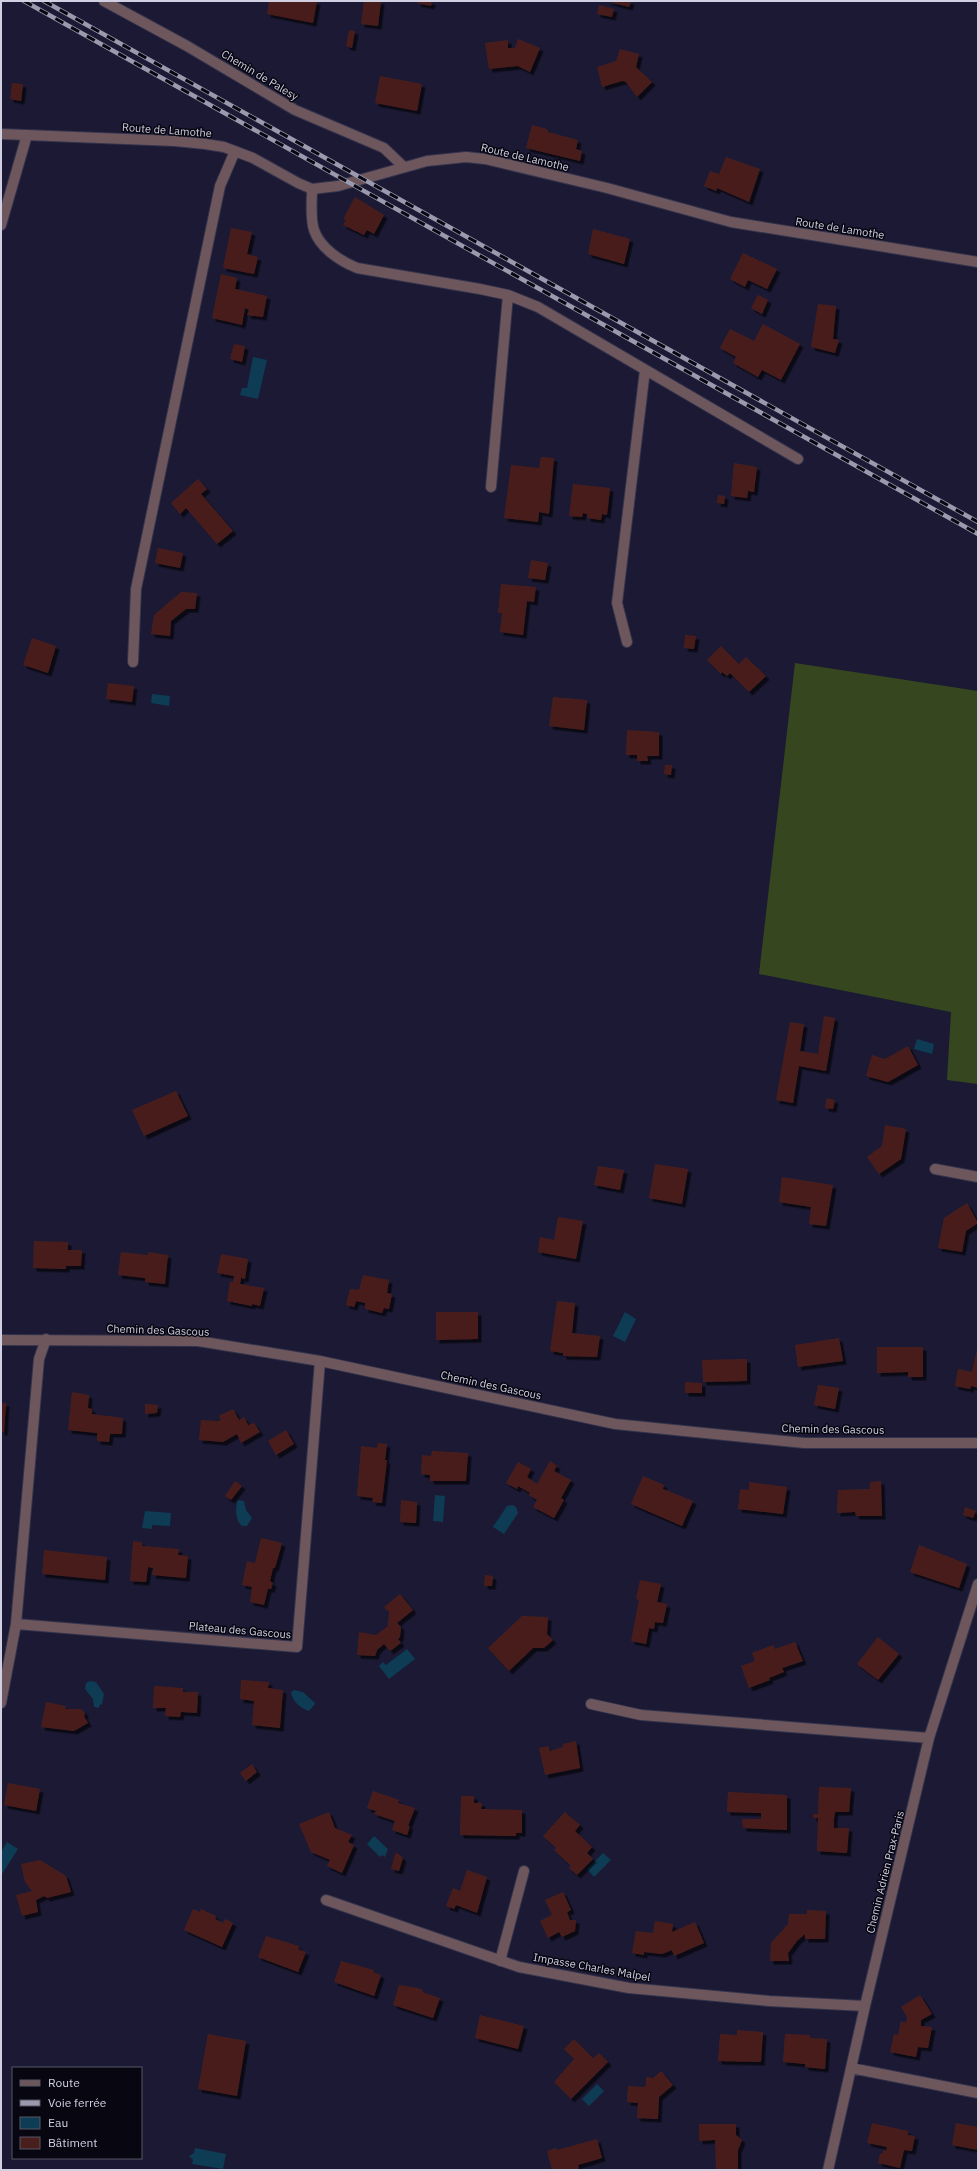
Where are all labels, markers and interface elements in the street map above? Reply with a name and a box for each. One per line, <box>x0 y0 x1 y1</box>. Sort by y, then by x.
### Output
street label: Chemin de Palesy <box>219 46 302 104</box>
street label: Route de Lamothe <box>122 120 212 140</box>
street label: Route de Lamothe <box>480 140 570 174</box>
street label: Route de Lamothe <box>794 214 886 242</box>
street label: Chemin des Gascous <box>106 1321 210 1339</box>
street label: Chemin des Gascous <box>439 1367 543 1403</box>
street label: Chemin des Gascous <box>781 1421 885 1437</box>
street label: Plateau des Gascous <box>188 1619 292 1641</box>
street label: Chemin Adrien Prax-Paris <box>863 1809 907 1935</box>
street label: Impasse Charles Malpel <box>532 1950 652 1984</box>
legend <box>12 2067 142 2159</box>
text: Route <box>48 2075 80 2090</box>
text: Voie ferrée <box>48 2095 107 2110</box>
text: Eau <box>48 2115 68 2130</box>
text: Bâtiment <box>48 2135 98 2150</box>

